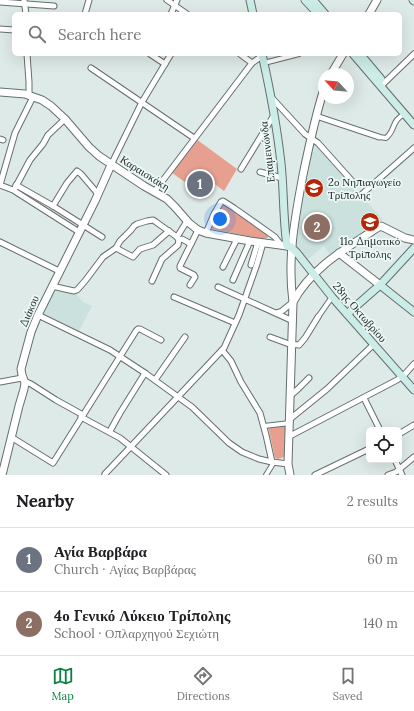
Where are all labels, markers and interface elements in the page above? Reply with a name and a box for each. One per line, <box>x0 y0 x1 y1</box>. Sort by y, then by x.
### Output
search box <box>12 12 402 56</box>
icon: search <box>26 23 48 45</box>
text: Search here <box>58 25 141 44</box>
north arrow <box>318 68 354 104</box>
street label: Επαμεινώνδα <box>256 120 278 183</box>
street label: Καραισκάκη <box>118 152 173 194</box>
pin: 1 <box>187 169 213 199</box>
place label: 2ο Νηπιαγωγείο Τρίπολης <box>328 175 401 202</box>
school or university icon: 2ο Νηπιαγωγείο Τρίπολης <box>303 177 325 199</box>
your location <box>210 209 230 229</box>
school or university icon: 11ο Δημοτικό Τρίπολης <box>359 211 381 233</box>
pin: 2 <box>304 212 330 242</box>
place label: 11ο Δημοτικό Τρίπολης <box>340 234 401 261</box>
street label: 28ης Οκτωβρίου <box>330 279 390 345</box>
street label: Διάκου <box>16 293 42 329</box>
map controls <box>366 427 402 463</box>
button: locate <box>366 427 402 463</box>
text: Nearby <box>16 490 74 512</box>
text: 2 results <box>347 493 398 510</box>
text: Αγία Βαρβάρα <box>54 542 147 561</box>
text: 1 <box>26 551 32 568</box>
text: 60 m <box>367 551 398 568</box>
text: Church · Αγίας Βαρβάρας <box>54 561 196 578</box>
text: 4ο Γενικό Λύκειο Τρίπολης <box>54 606 230 625</box>
text: 2 <box>26 615 32 632</box>
text: 140 m <box>363 615 398 632</box>
text: School · Οπλαρχηγού Σεχιώτη <box>54 625 219 642</box>
tab: Map <box>51 665 74 703</box>
tab: Directions <box>177 665 230 703</box>
tab: Saved <box>333 665 363 703</box>

